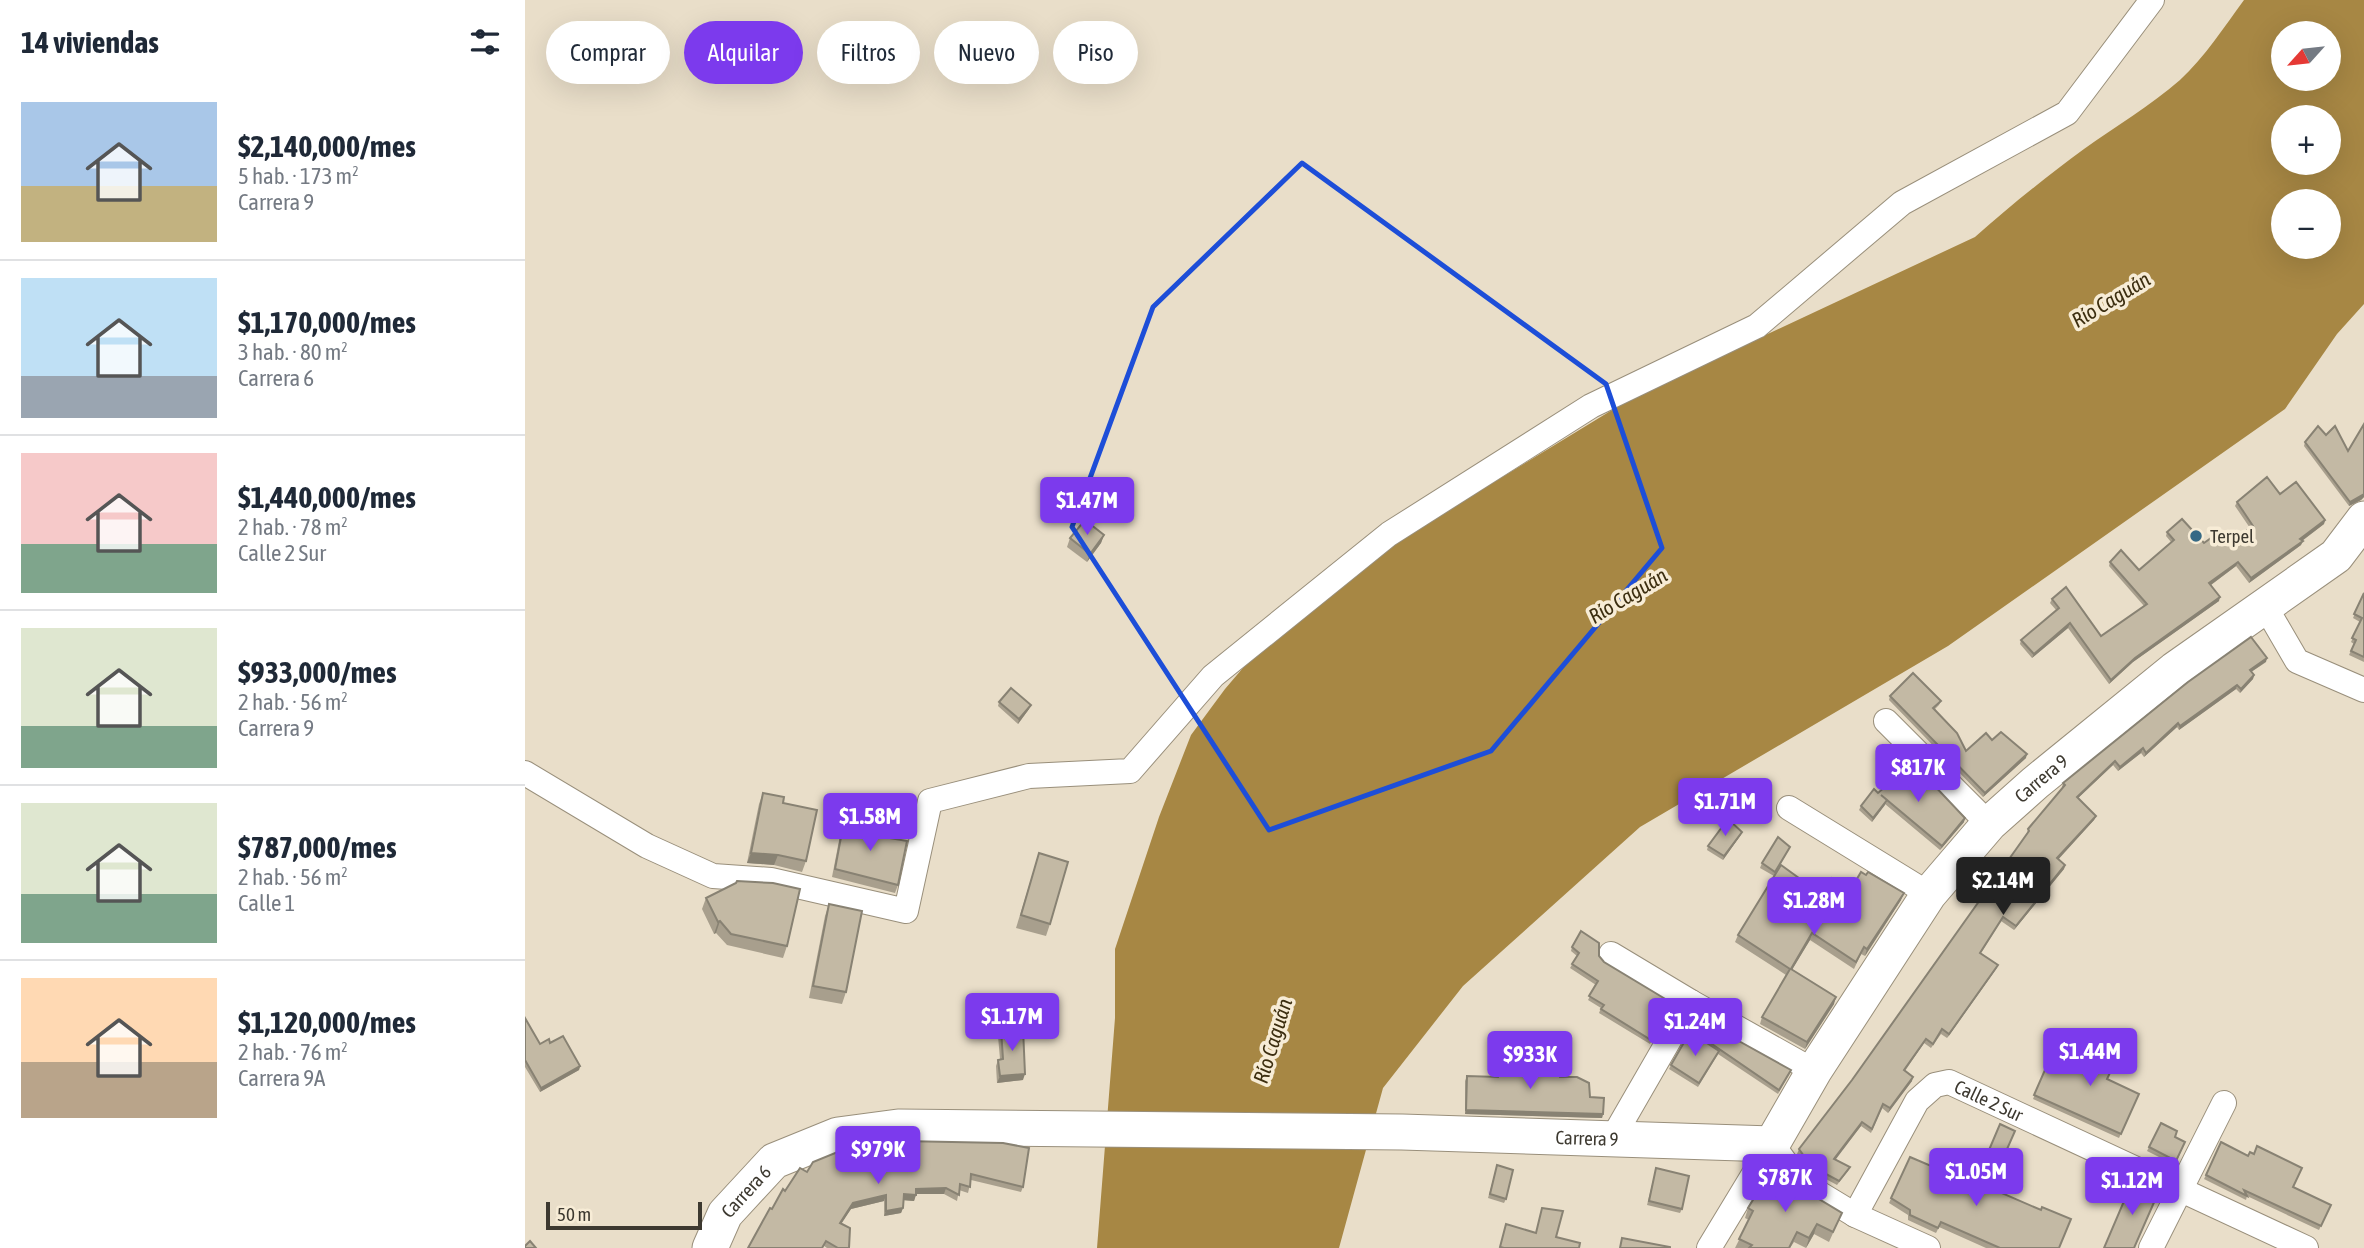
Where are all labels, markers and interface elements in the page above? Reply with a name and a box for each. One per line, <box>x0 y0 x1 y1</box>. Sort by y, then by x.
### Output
chip: Comprar <box>546 21 670 84</box>
chip: Alquilar <box>684 21 803 84</box>
chip: Filtros <box>817 21 920 84</box>
chip: Nuevo <box>934 21 1039 84</box>
chip: Piso <box>1053 21 1138 84</box>
north arrow <box>2271 21 2341 91</box>
map controls <box>2271 21 2341 259</box>
icon: filters <box>466 23 504 61</box>
text: 14 viviendas <box>21 25 159 59</box>
button: + <box>2271 105 2341 175</box>
text: $2,140,000/mes <box>238 129 416 163</box>
icon: home <box>77 130 161 214</box>
text: 5 hab. · 173 m² <box>238 163 359 189</box>
text: Carrera 9 <box>238 189 314 215</box>
button: − <box>2271 189 2341 259</box>
water label: Río Caguán <box>2067 266 2154 332</box>
text: $1,170,000/mes <box>238 305 416 339</box>
icon: home <box>77 306 161 390</box>
text: 3 hab. · 80 m² <box>238 339 348 365</box>
text: Carrera 6 <box>238 365 314 391</box>
pin: $1.47M <box>1030 477 1144 537</box>
text: $1,440,000/mes <box>238 480 416 514</box>
icon: home <box>77 481 161 565</box>
text: $1.47M <box>1056 487 1118 513</box>
text: 2 hab. · 78 m² <box>238 514 348 540</box>
place label: Terpel <box>2210 525 2254 547</box>
marker: Terpel <box>2188 528 2204 544</box>
text: Calle 2 Sur <box>238 540 326 566</box>
water label: Río Caguán <box>1584 562 1671 628</box>
text: $933,000/mes <box>238 655 397 689</box>
icon: home <box>77 656 161 740</box>
text: 2 hab. · 56 m² <box>238 689 348 715</box>
text: Carrera 9 <box>238 715 314 741</box>
pin: $817K <box>1869 744 1967 804</box>
street label: Carrera 9 <box>2010 750 2072 807</box>
text: $817K <box>1891 754 1945 780</box>
pin: $1.71M <box>1668 778 1782 838</box>
text: $1.71M <box>1694 788 1756 814</box>
pin: $1.58M <box>813 794 927 853</box>
text: $1.58M <box>839 803 901 829</box>
text: $787,000/mes <box>238 830 397 864</box>
icon: home <box>77 831 161 915</box>
pin: $2.14M <box>1946 858 2060 917</box>
text: 2 hab. · 56 m² <box>238 864 348 890</box>
text: $2.14M <box>1972 867 2034 893</box>
pin: $1.28M <box>1757 878 1871 937</box>
text: $1.28M <box>1783 887 1845 913</box>
text: Calle 1 <box>238 890 295 916</box>
pin: $1.17M <box>955 993 1069 1053</box>
water label: Río Caguán <box>1248 995 1296 1086</box>
pin: $1.24M <box>1638 998 1752 1058</box>
text: $1.17M <box>981 1003 1043 1029</box>
text: $1,120,000/mes <box>238 1005 416 1039</box>
icon: home <box>77 1006 161 1090</box>
text: $1.24M <box>1664 1008 1726 1034</box>
pin: $1.44M <box>2033 1028 2147 1088</box>
pin: $933K <box>1481 1032 1579 1091</box>
text: $1.44M <box>2059 1038 2121 1064</box>
text: 2 hab. · 76 m² <box>238 1039 348 1065</box>
text: $933K <box>1503 1041 1557 1067</box>
text: Carrera 9A <box>238 1065 325 1091</box>
street label: Calle 2 Sur <box>1951 1075 2027 1126</box>
pin: $979K <box>829 1126 927 1186</box>
street label: Carrera 9 <box>1555 1126 1619 1150</box>
text: $979K <box>851 1136 905 1162</box>
pin: $1.05M <box>1919 1148 2033 1208</box>
pin: $787K <box>1736 1154 1834 1214</box>
text: $1.05M <box>1945 1158 2007 1184</box>
pin: $1.12M <box>2075 1158 2189 1217</box>
street label: Carrera 6 <box>717 1161 775 1222</box>
text: $787K <box>1758 1164 1812 1190</box>
text: $1.12M <box>2101 1167 2163 1193</box>
scale bar <box>546 1199 702 1231</box>
text: 50 m <box>557 1203 591 1225</box>

